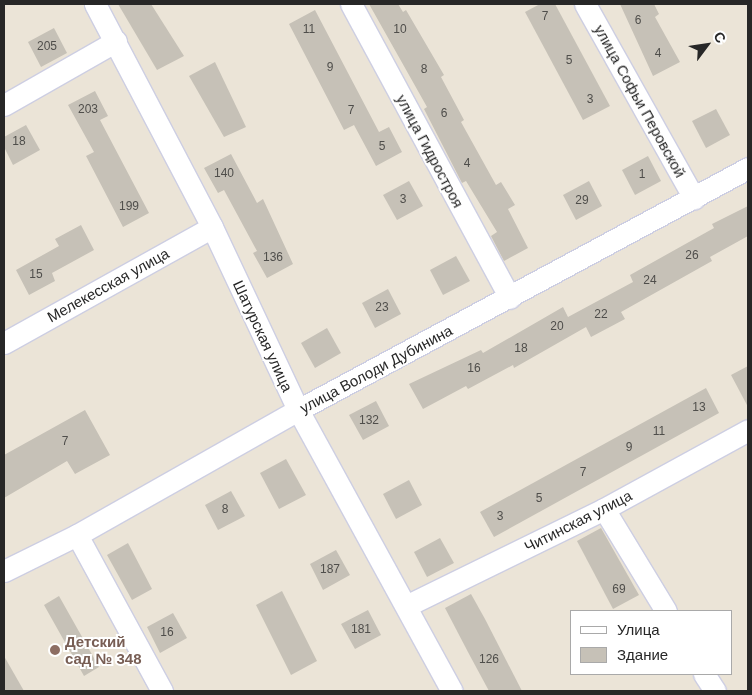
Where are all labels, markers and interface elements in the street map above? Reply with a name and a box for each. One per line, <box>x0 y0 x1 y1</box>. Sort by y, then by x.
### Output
house number: 7 <box>542 10 548 24</box>
house number: 6 <box>635 14 641 28</box>
north arrow <box>682 20 732 70</box>
street label: улица Софьи Перовской <box>590 21 690 181</box>
house number: 11 <box>303 23 315 37</box>
house number: 10 <box>393 23 407 37</box>
text: С <box>710 29 729 46</box>
house number: 205 <box>37 40 57 54</box>
house number: 4 <box>655 47 661 61</box>
house number: 5 <box>566 54 572 68</box>
house number: 9 <box>327 61 333 75</box>
house number: 8 <box>421 63 427 77</box>
street label: улица Гидростроя <box>393 91 467 211</box>
house number: 3 <box>587 93 593 107</box>
house number: 203 <box>78 103 98 117</box>
house number: 7 <box>348 104 354 118</box>
house number: 6 <box>441 107 447 121</box>
house number: 18 <box>12 135 26 149</box>
house number: 5 <box>379 140 385 154</box>
house number: 4 <box>464 157 470 171</box>
house number: 140 <box>214 167 234 181</box>
house number: 1 <box>639 168 645 182</box>
house number: 3 <box>400 193 406 207</box>
house number: 29 <box>575 194 589 208</box>
house number: 199 <box>119 200 139 214</box>
street label: Мелекесская улица <box>44 244 172 326</box>
house number: 26 <box>685 249 699 263</box>
house number: 136 <box>263 251 283 265</box>
house number: 15 <box>29 268 43 282</box>
house number: 24 <box>643 274 657 288</box>
street label: Шатурская улица <box>229 277 297 395</box>
house number: 23 <box>375 301 389 315</box>
house number: 22 <box>594 308 608 322</box>
house number: 20 <box>550 320 564 334</box>
street label: улица Володи Дубинина <box>297 321 455 417</box>
house number: 18 <box>514 342 528 356</box>
house number: 16 <box>467 362 481 376</box>
house number: 13 <box>692 401 706 415</box>
house number: 132 <box>359 414 379 428</box>
house number: 11 <box>653 425 665 439</box>
house number: 7 <box>62 435 68 449</box>
house number: 9 <box>626 441 632 455</box>
house number: 7 <box>580 466 586 480</box>
street label: Читинская улица <box>521 486 635 556</box>
house number: 5 <box>536 492 542 506</box>
house number: 8 <box>222 503 228 517</box>
house number: 3 <box>497 510 503 524</box>
house number: 187 <box>320 563 340 577</box>
house number: 69 <box>612 583 626 597</box>
legend <box>570 610 732 675</box>
text: Улица <box>617 621 660 638</box>
house number: 181 <box>351 623 371 637</box>
house number: 16 <box>160 626 174 640</box>
place label: Детский сад № 348 <box>65 632 141 667</box>
marker: Детский сад № 348 <box>49 644 61 656</box>
text: Здание <box>617 646 668 663</box>
house number: 126 <box>479 653 499 667</box>

